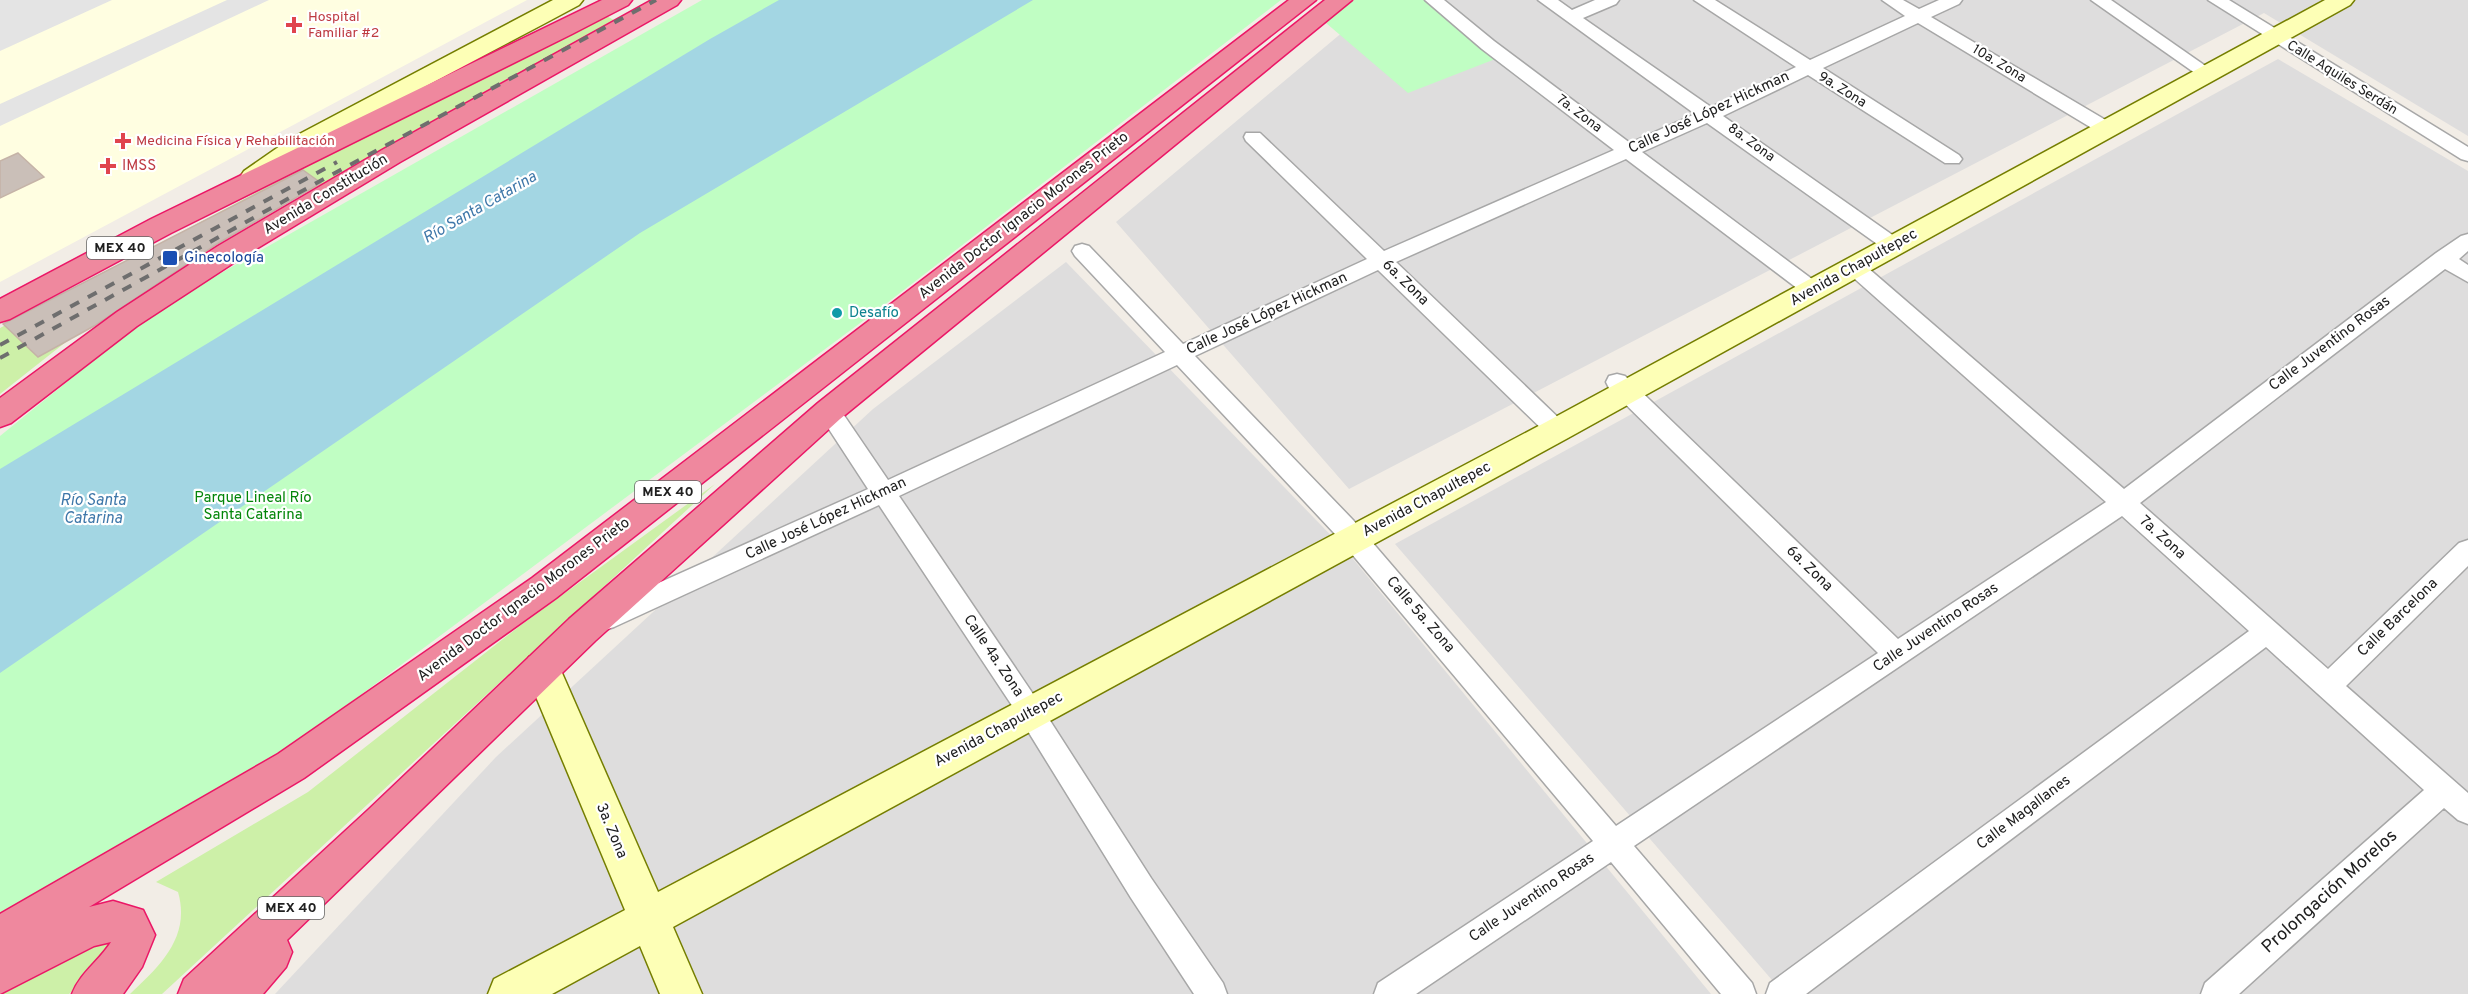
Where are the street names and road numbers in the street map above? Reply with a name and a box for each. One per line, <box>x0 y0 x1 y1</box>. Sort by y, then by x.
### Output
street label: Calle Aquiles Serdán <box>2283 37 2401 119</box>
street label: 10a. Zona <box>1969 41 2029 87</box>
street label: Calle José López Hickman <box>1625 67 1793 159</box>
street label: 9a. Zona <box>1815 68 1869 112</box>
street label: 7a. Zona <box>1553 91 1605 137</box>
street label: 8a. Zona <box>1724 120 1778 166</box>
street label: Avenida Doctor Ignacio Morones Prieto <box>915 128 1133 304</box>
street label: Avenida Constitución <box>260 150 392 240</box>
street label: Avenida Chapultepec <box>1787 225 1921 311</box>
road number: MEX 40 <box>87 237 153 259</box>
street label: 6a. Zona <box>1378 256 1432 310</box>
street label: Calle José López Hickman <box>1183 268 1351 360</box>
street label: Calle Juventino Rosas <box>2265 292 2395 396</box>
street label: Avenida Chapultepec <box>1359 458 1495 542</box>
street label: Calle José López Hickman <box>742 473 910 565</box>
road number: MEX 40 <box>635 481 701 503</box>
street label: 7a. Zona <box>2135 512 2189 564</box>
street label: Avenida Doctor Ignacio Morones Prieto <box>414 514 634 686</box>
street label: 6a. Zona <box>1782 542 1836 596</box>
street label: Calle 5a. Zona <box>1382 573 1458 657</box>
street label: Calle Barcelona <box>2354 575 2442 661</box>
street label: Calle Juventino Rosas <box>1870 579 2002 677</box>
street label: Calle 4a. Zona <box>958 611 1028 701</box>
street label: Avenida Chapultepec <box>931 688 1067 772</box>
street label: Calle Magallanes <box>1973 771 2075 855</box>
street label: 3a. Zona <box>591 800 631 862</box>
street label: Prolongación Morelos <box>2257 825 2403 959</box>
street label: Calle Juventino Rosas <box>1466 849 1598 947</box>
road number: MEX 40 <box>258 897 324 919</box>

